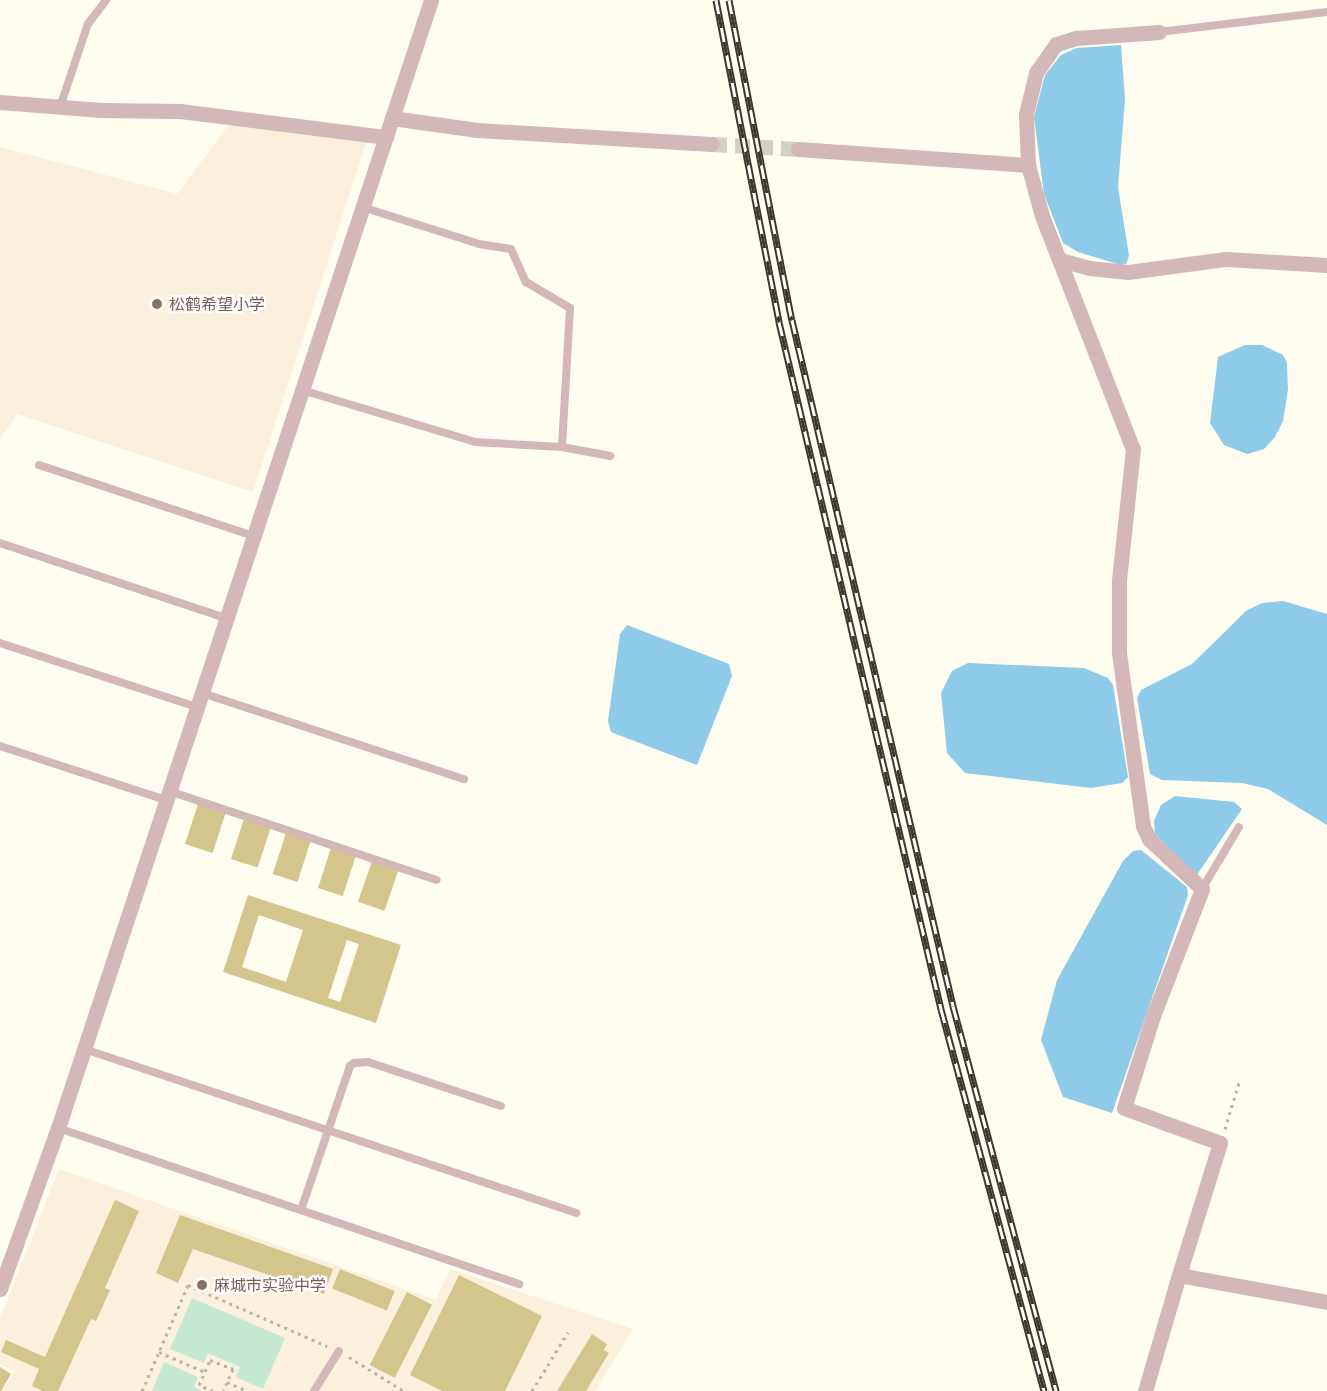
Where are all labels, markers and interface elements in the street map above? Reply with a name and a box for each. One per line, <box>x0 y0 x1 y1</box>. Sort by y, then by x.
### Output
place label: 松鹤希望小学 <box>169 294 265 314</box>
marker: 松鹤希望小学 <box>150 297 164 311</box>
place label: 麻城市实验中学 <box>214 1275 326 1295</box>
marker: 麻城市实验中学 <box>195 1278 209 1292</box>

